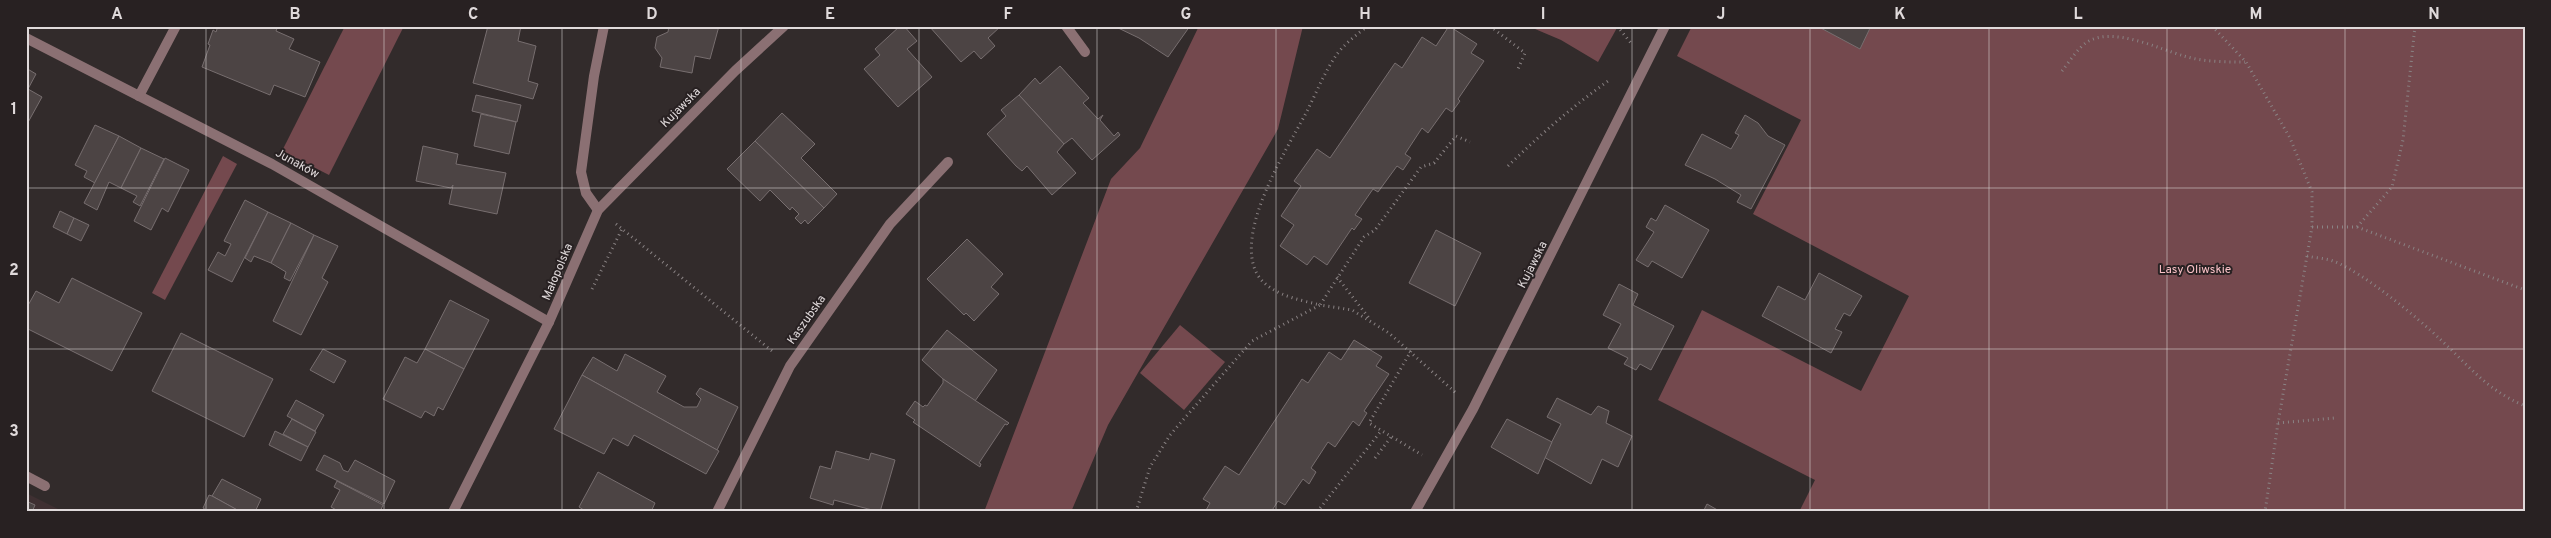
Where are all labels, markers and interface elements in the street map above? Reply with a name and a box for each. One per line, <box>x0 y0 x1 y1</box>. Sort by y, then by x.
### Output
text: A <box>111 5 123 25</box>
text: B <box>289 5 301 25</box>
text: C <box>468 5 478 25</box>
text: D <box>646 5 658 25</box>
text: E <box>825 5 835 25</box>
text: F <box>1003 5 1013 25</box>
text: G <box>1181 5 1191 25</box>
text: H <box>1359 5 1371 25</box>
text: I <box>1541 5 1545 25</box>
text: J <box>1717 5 1725 25</box>
text: K <box>1894 5 1906 25</box>
text: L <box>2073 5 2083 25</box>
text: M <box>2250 5 2262 25</box>
text: N <box>2428 5 2440 25</box>
street label: Kujawska <box>657 84 705 132</box>
text: 1 <box>11 100 17 120</box>
street label: Junaków <box>272 145 322 183</box>
street label: Kujawska <box>1514 239 1552 291</box>
street label: Małopolska <box>539 241 577 303</box>
text: 2 <box>9 261 19 281</box>
park label: Lasy Oliwskie <box>2159 262 2231 278</box>
street label: Kaszubska <box>784 292 830 348</box>
text: 3 <box>9 422 19 442</box>

